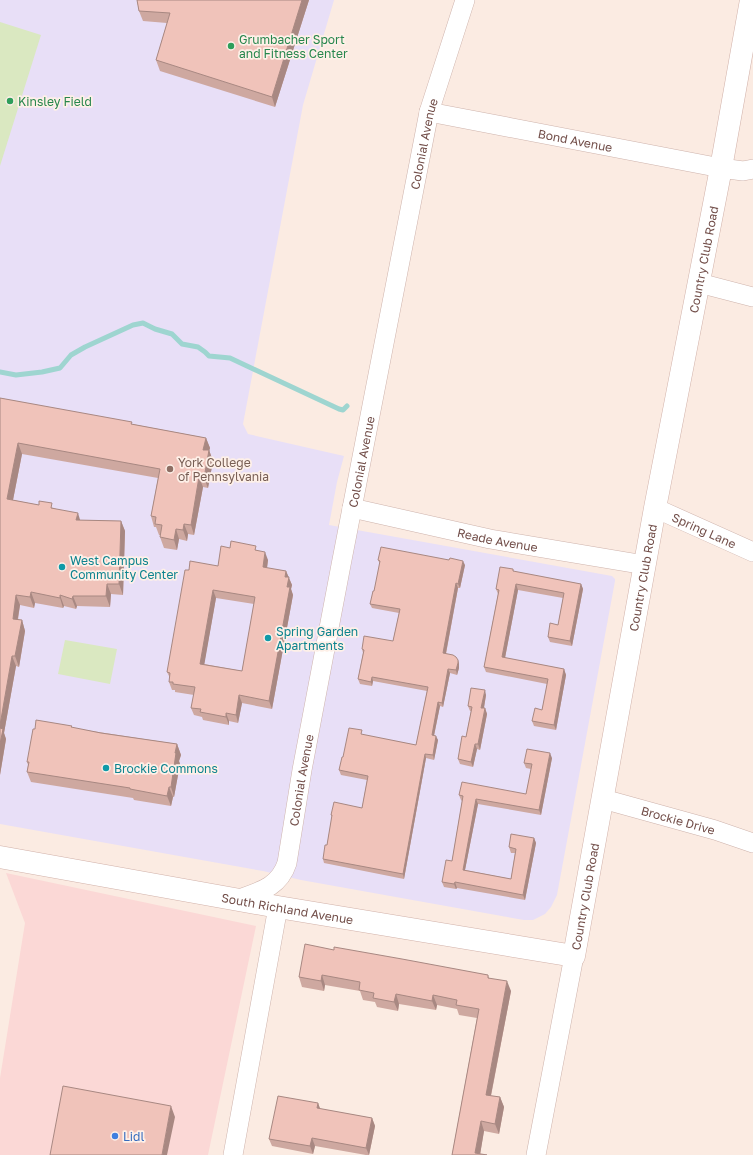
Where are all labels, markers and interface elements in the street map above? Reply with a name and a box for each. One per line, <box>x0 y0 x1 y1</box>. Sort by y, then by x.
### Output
place label: Grumbacher Sport and Fitness Center <box>239 32 348 61</box>
marker: Grumbacher Sport and Fitness Center <box>226 41 236 51</box>
place label: Kinsley Field <box>18 94 92 109</box>
marker: Kinsley Field <box>5 96 15 106</box>
street label: Colonial Avenue <box>407 96 440 191</box>
street label: Bond Avenue <box>537 126 614 155</box>
street label: Country Club Road <box>686 205 721 314</box>
street label: Colonial Avenue <box>345 415 377 509</box>
place label: York College of Pennsylvania <box>178 455 269 484</box>
marker: York College of Pennsylvania <box>165 464 175 474</box>
street label: Spring Lane <box>670 509 739 551</box>
street label: Country Club Road <box>625 523 659 632</box>
street label: Reade Avenue <box>456 524 539 554</box>
place label: West Campus Community Center <box>70 553 178 582</box>
marker: West Campus Community Center <box>57 562 67 572</box>
place label: Spring Garden Apartments <box>276 624 358 653</box>
marker: Spring Garden Apartments <box>263 633 273 643</box>
street label: Colonial Avenue <box>286 733 316 827</box>
place label: Brockie Commons <box>114 761 218 776</box>
marker: Brockie Commons <box>101 763 111 773</box>
street label: Brockie Drive <box>639 802 717 837</box>
street label: Country Club Road <box>568 842 602 951</box>
street label: South Richland Avenue <box>220 889 355 927</box>
place label: Lidl <box>123 1129 144 1144</box>
marker: Lidl <box>110 1131 120 1141</box>

